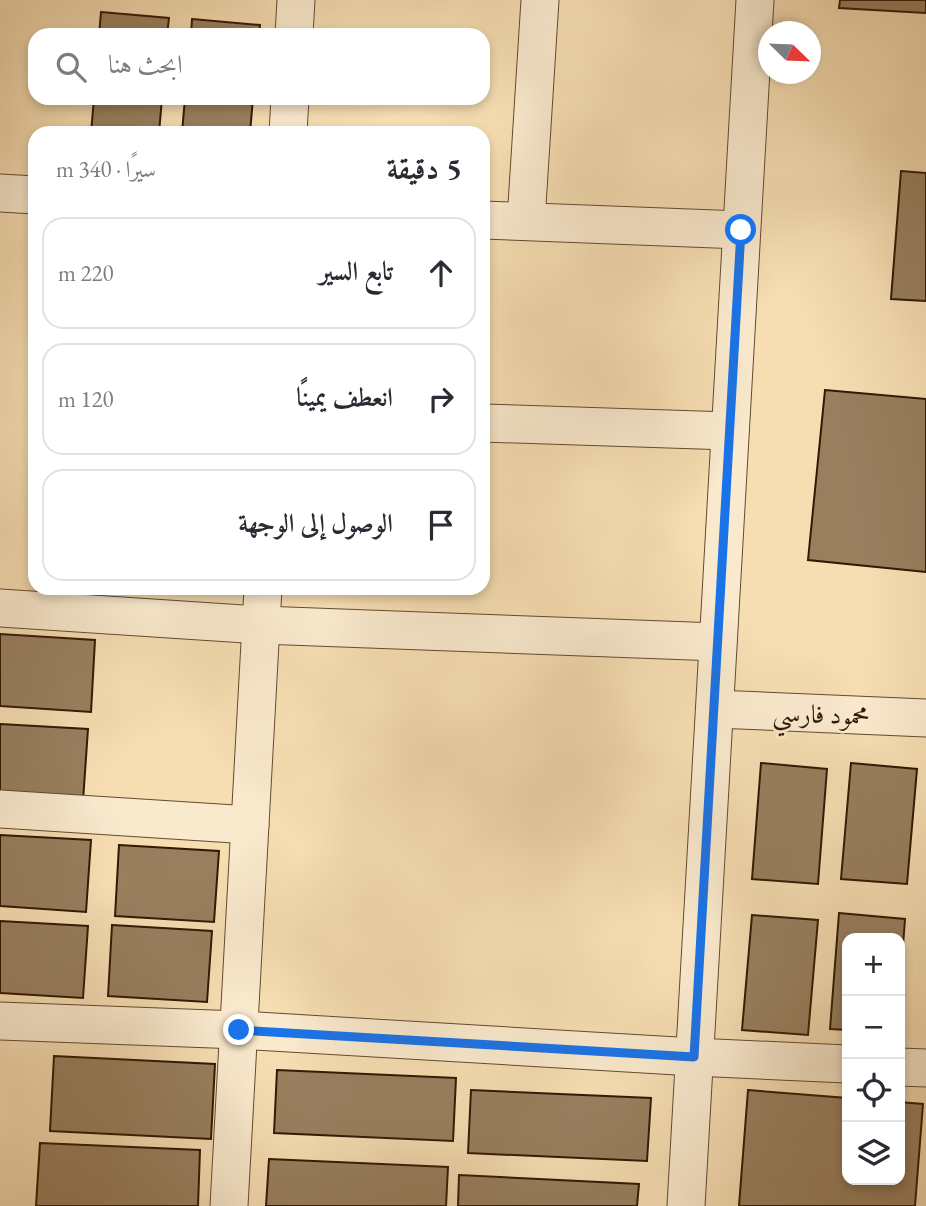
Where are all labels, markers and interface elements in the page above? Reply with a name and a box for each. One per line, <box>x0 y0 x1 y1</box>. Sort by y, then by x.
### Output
north arrow <box>758 21 821 84</box>
search box <box>28 28 490 105</box>
text: ابحث هنا <box>108 47 183 81</box>
icon: search <box>52 48 90 86</box>
text: 5 دقيقة <box>387 149 462 188</box>
text: سيرًا · 340 m <box>56 154 156 184</box>
route start <box>725 214 756 245</box>
text: تابع السير <box>319 254 393 288</box>
icon: ahead <box>422 254 460 292</box>
text: 220 m <box>58 258 114 288</box>
text: انعطف يمينًا <box>296 380 393 414</box>
icon: right <box>422 380 460 418</box>
text: 120 m <box>58 384 114 414</box>
text: الوصول إلى الوجهة <box>238 506 393 540</box>
icon: arrive <box>422 506 460 544</box>
street label: محمود فارسي <box>772 695 870 740</box>
map controls <box>842 933 905 1185</box>
button: + <box>842 933 905 996</box>
button: − <box>842 996 905 1059</box>
route end <box>223 1014 254 1045</box>
button: locate <box>842 1059 905 1122</box>
button: layers <box>842 1122 905 1185</box>

